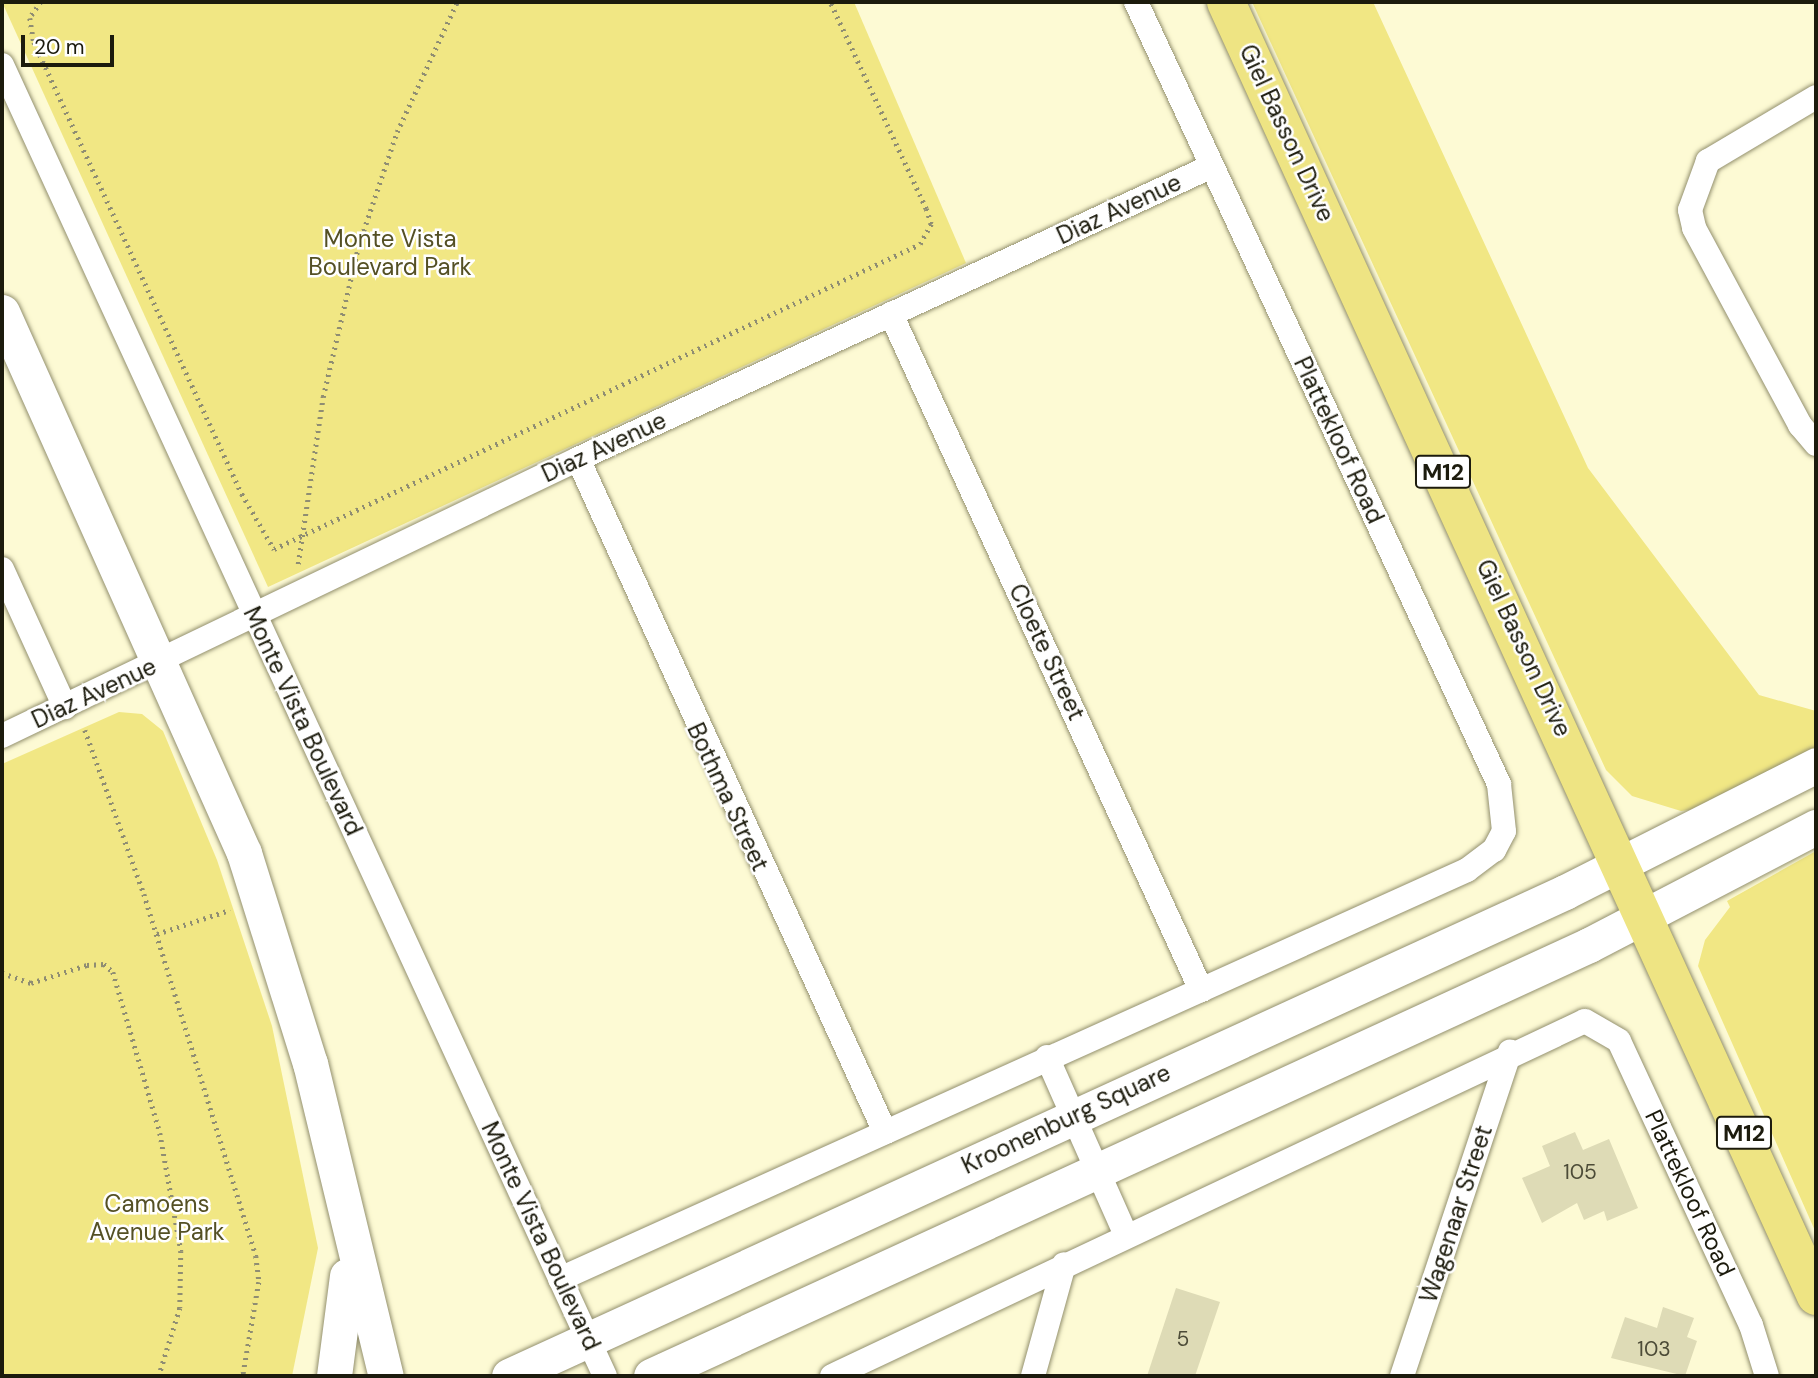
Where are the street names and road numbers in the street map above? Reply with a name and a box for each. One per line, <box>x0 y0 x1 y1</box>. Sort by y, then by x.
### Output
street label: Giel Basson Drive <box>1233 40 1341 226</box>
street label: Diaz Avenue <box>1052 168 1186 250</box>
street label: Plattekloof Road <box>1288 352 1390 528</box>
street label: Diaz Avenue <box>537 406 671 488</box>
road number: M12 <box>1413 452 1473 492</box>
street label: Giel Basson Drive <box>1470 555 1578 741</box>
street label: Cloete Street <box>1003 579 1091 725</box>
street label: Monte Vista Boulevard <box>237 602 369 840</box>
street label: Diaz Avenue <box>27 652 161 734</box>
street label: Bothma Street <box>681 718 775 876</box>
street label: Kroonenburg Square <box>957 1058 1175 1180</box>
street label: Plattekloof Road <box>1639 1105 1741 1281</box>
road number: M12 <box>1714 1114 1774 1152</box>
street label: Monte Vista Boulevard <box>475 1117 607 1355</box>
street label: Wagenaar Street <box>1414 1122 1498 1306</box>

